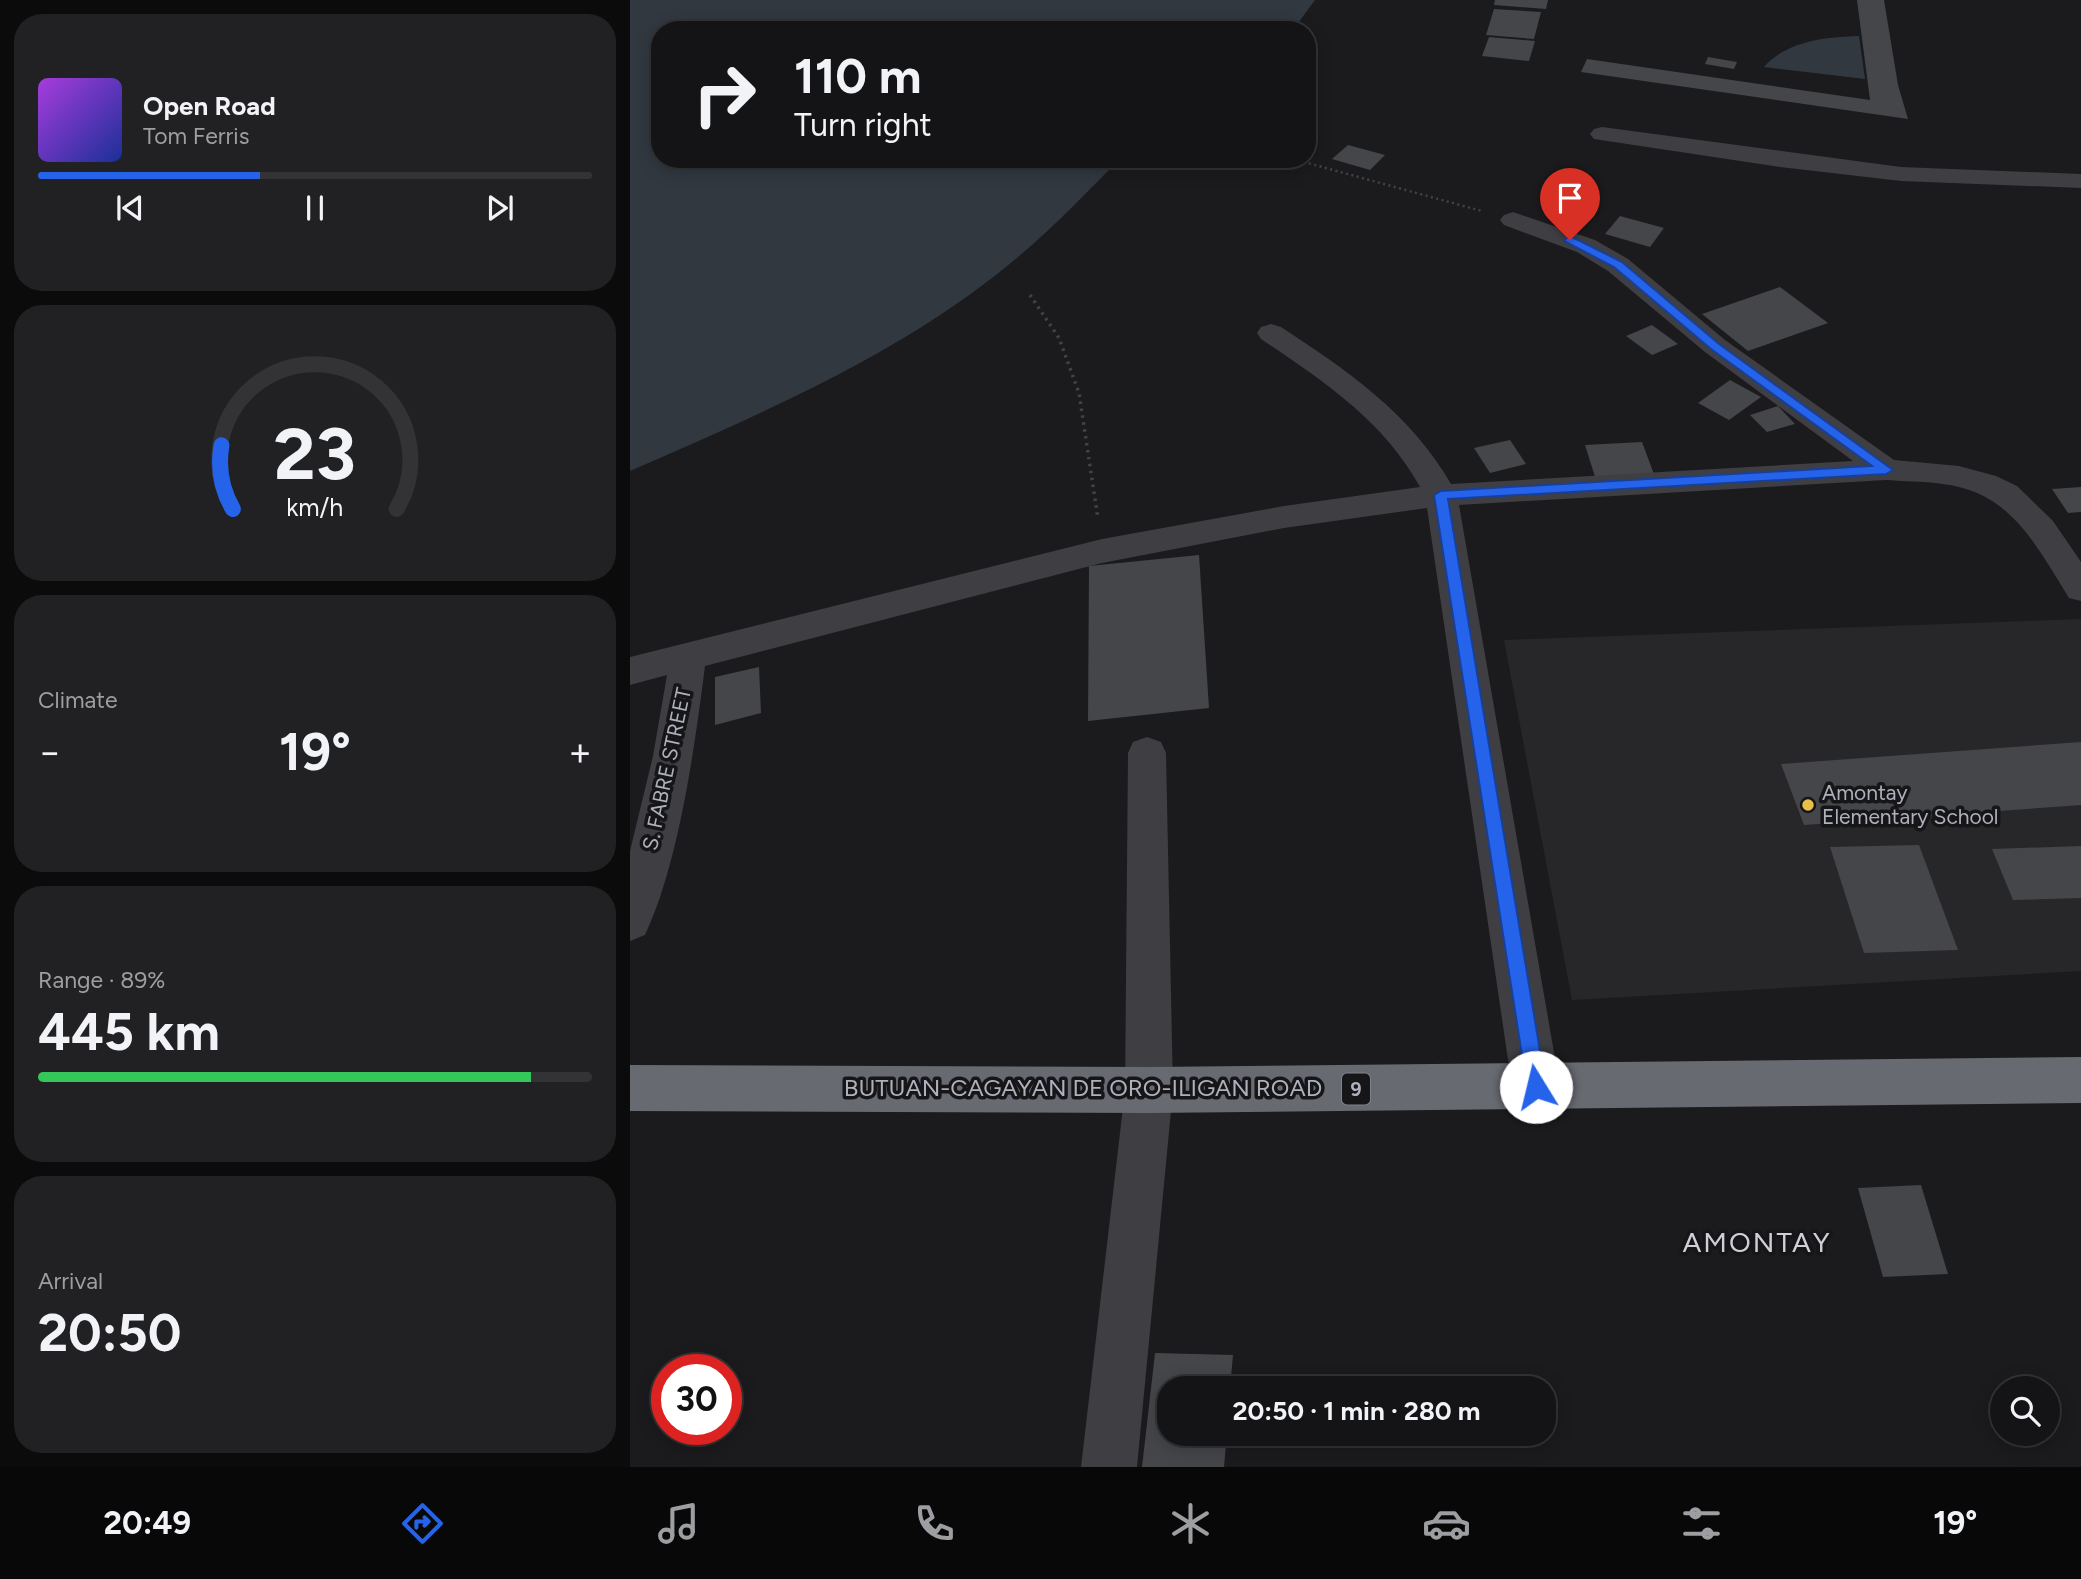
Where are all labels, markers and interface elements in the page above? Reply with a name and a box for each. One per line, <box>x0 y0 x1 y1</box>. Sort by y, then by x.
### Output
text: 110 m <box>794 46 922 105</box>
icon: right <box>679 49 770 140</box>
text: Open Road <box>143 90 276 122</box>
text: Turn right <box>794 106 932 144</box>
text: Tom Ferris <box>143 122 249 150</box>
pin <box>1540 168 1600 240</box>
icon: arrive <box>1551 179 1589 217</box>
icon: previous <box>111 189 149 227</box>
icon: pause <box>296 189 334 227</box>
icon: next <box>481 189 519 227</box>
text: 23 <box>274 410 356 497</box>
text: km/h <box>286 492 344 522</box>
street label: S. FABRE STREET <box>637 685 696 853</box>
text: Climate <box>38 686 117 714</box>
text: 19° <box>279 721 351 783</box>
text: − <box>38 729 62 775</box>
text: + <box>568 729 592 775</box>
place label: Amontay Elementary School <box>1822 780 1998 829</box>
marker: Amontay Elementary School <box>1800 797 1816 813</box>
text: Range · 89% <box>38 966 165 994</box>
text: 445 km <box>38 1001 220 1063</box>
position arrow <box>1499 1050 1573 1124</box>
street label: BUTUAN-CAGAYAN DE ORO-ILIGAN ROAD <box>844 1073 1322 1102</box>
road number: 9 <box>1342 1074 1370 1105</box>
district label: AMONTAY <box>1682 1225 1832 1259</box>
text: Arrival <box>38 1267 103 1295</box>
text: 20:50 <box>38 1302 181 1364</box>
speed limit sign: 30 <box>651 1354 742 1445</box>
map controls <box>1990 1376 2060 1446</box>
button: search <box>1990 1376 2060 1446</box>
text: 20:50 · 1 min · 280 m <box>1232 1395 1481 1427</box>
icon: directions <box>398 1499 447 1548</box>
icon: music <box>654 1499 703 1548</box>
icon: phone <box>910 1499 959 1548</box>
icon: climate <box>1166 1499 1215 1548</box>
icon: car <box>1422 1499 1471 1548</box>
icon: filters <box>1677 1499 1726 1548</box>
text: 20:49 <box>103 1504 191 1542</box>
text: 19° <box>1933 1504 1977 1542</box>

